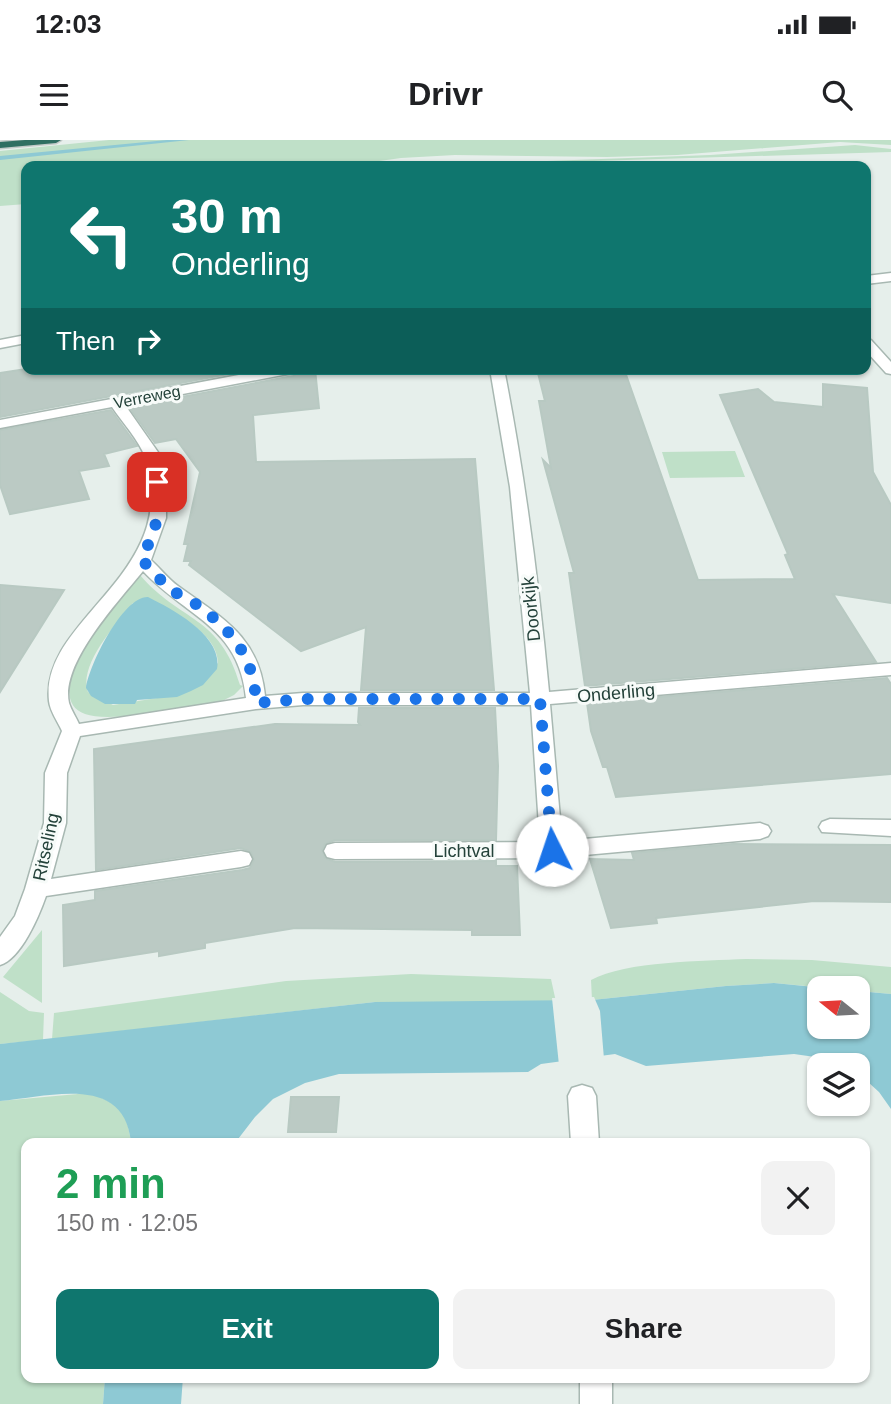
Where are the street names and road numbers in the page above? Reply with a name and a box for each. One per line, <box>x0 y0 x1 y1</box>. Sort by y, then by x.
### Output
street label: Verreweg <box>112 382 182 412</box>
street label: Doorkijk <box>518 575 544 642</box>
street label: Onderling <box>576 680 656 706</box>
street label: Ritseling <box>29 811 63 883</box>
street label: Lichtval <box>433 841 495 861</box>

